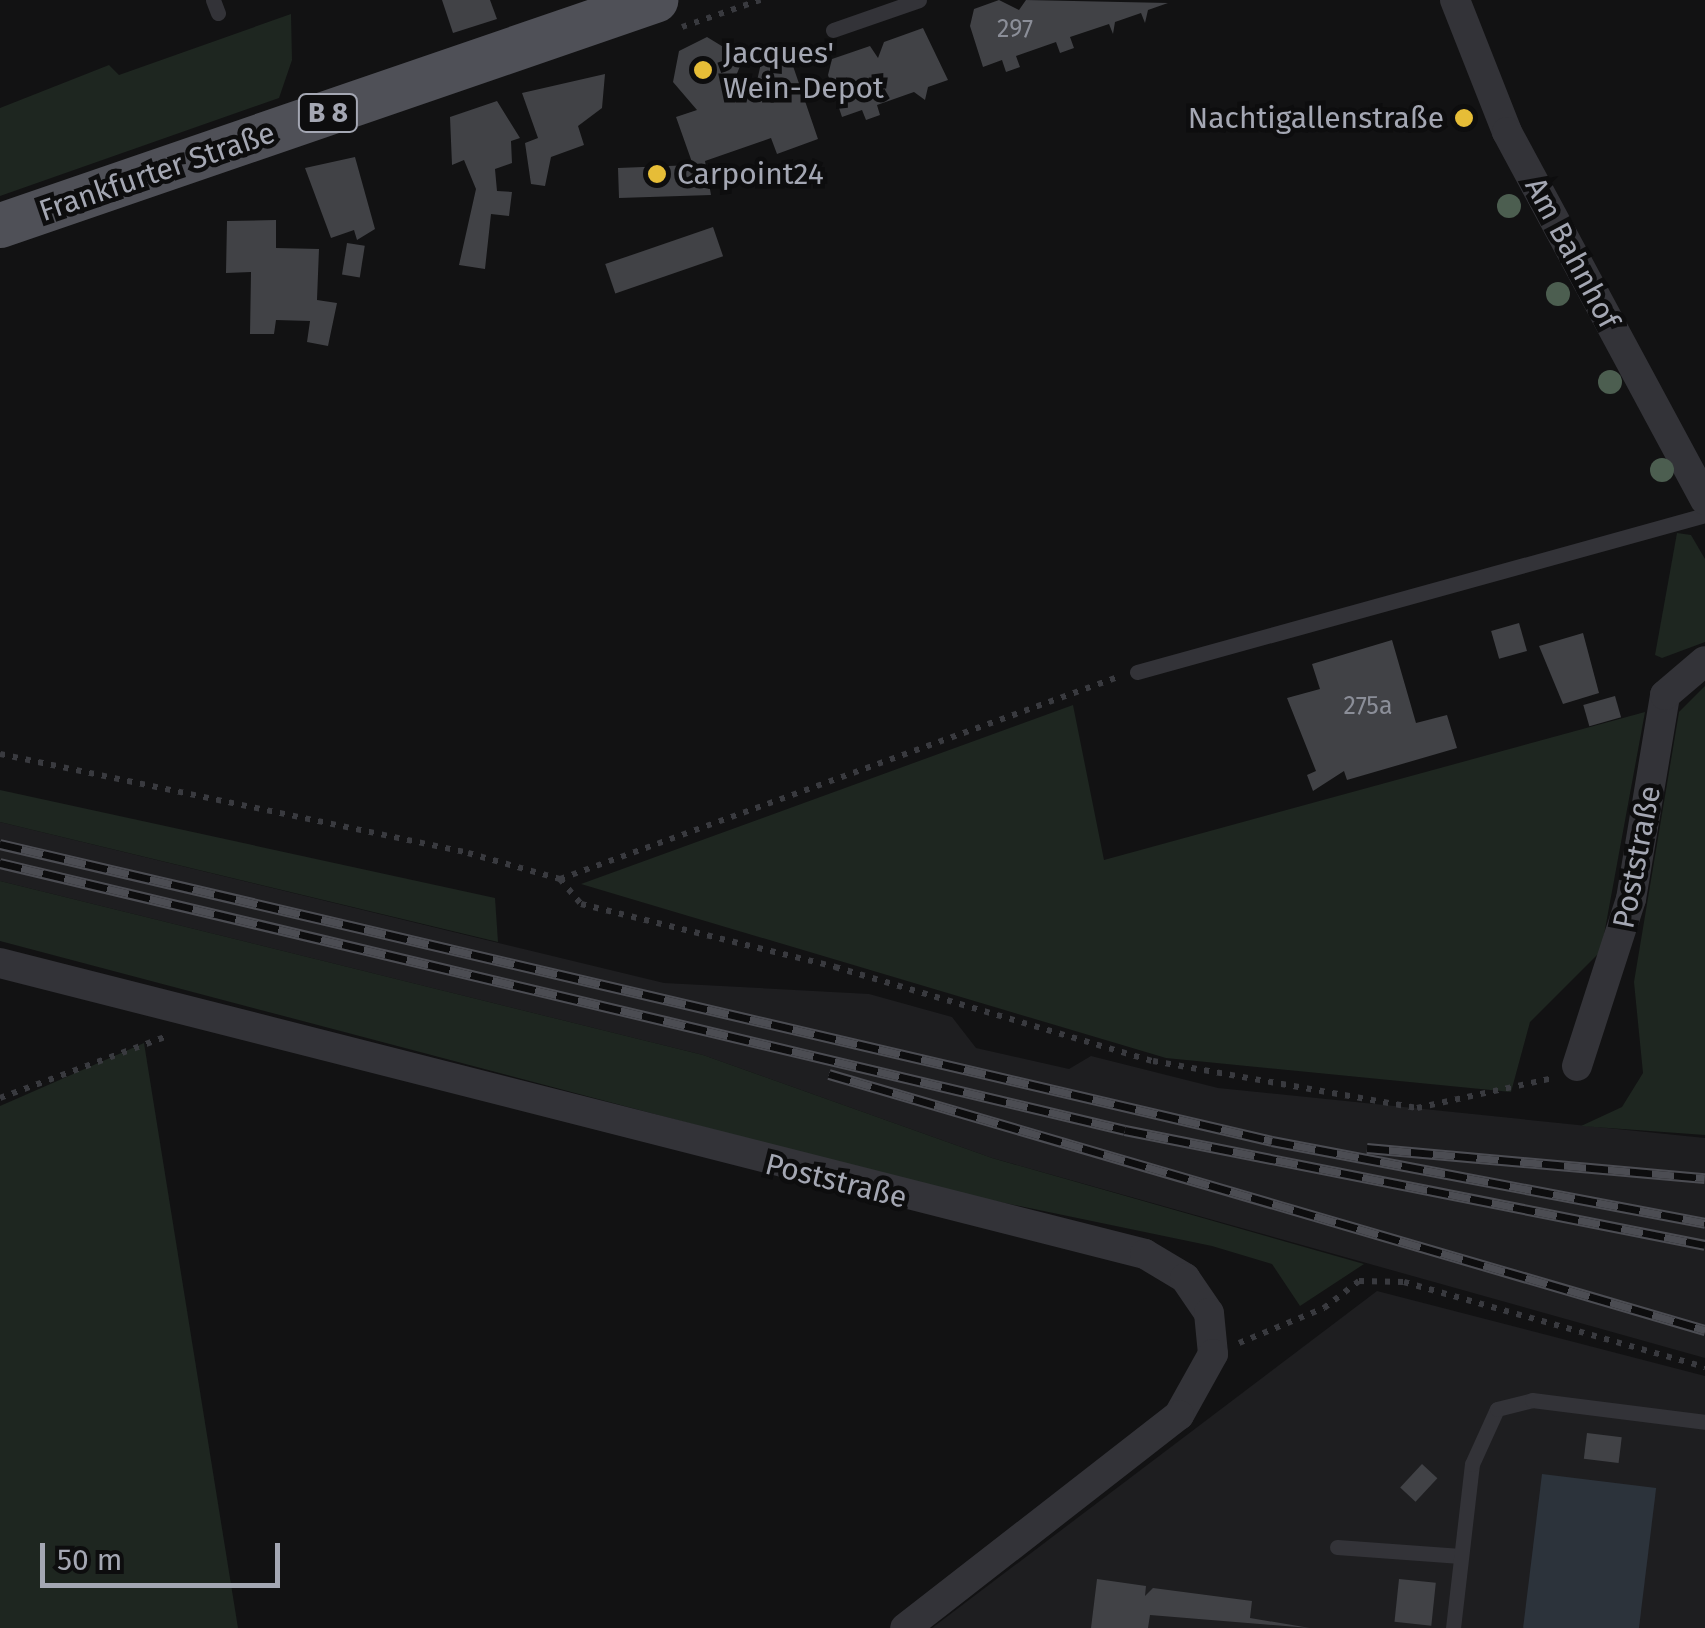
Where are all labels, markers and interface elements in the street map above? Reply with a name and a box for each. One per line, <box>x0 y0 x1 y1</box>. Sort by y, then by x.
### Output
house number: 297 <box>997 14 1033 44</box>
place label: Jacques' Wein-Depot <box>723 35 884 106</box>
marker: Jacques' Wein-Depot <box>692 59 714 81</box>
road number: B 8 <box>296 90 360 136</box>
place label: Nachtigallenstraße <box>1188 100 1444 136</box>
marker: Nachtigallenstraße <box>1453 107 1475 129</box>
street label: Frankfurter Straße <box>34 115 280 229</box>
place label: Carpoint24 <box>677 156 824 192</box>
marker: Carpoint24 <box>646 163 668 185</box>
street label: Am Bahnhof <box>1517 171 1627 335</box>
house number: 275a <box>1344 691 1392 721</box>
street label: Poststraße <box>1606 783 1668 931</box>
street label: Poststraße <box>761 1146 911 1216</box>
scale bar <box>45 1523 285 1585</box>
text: 50 m <box>57 1542 122 1578</box>

